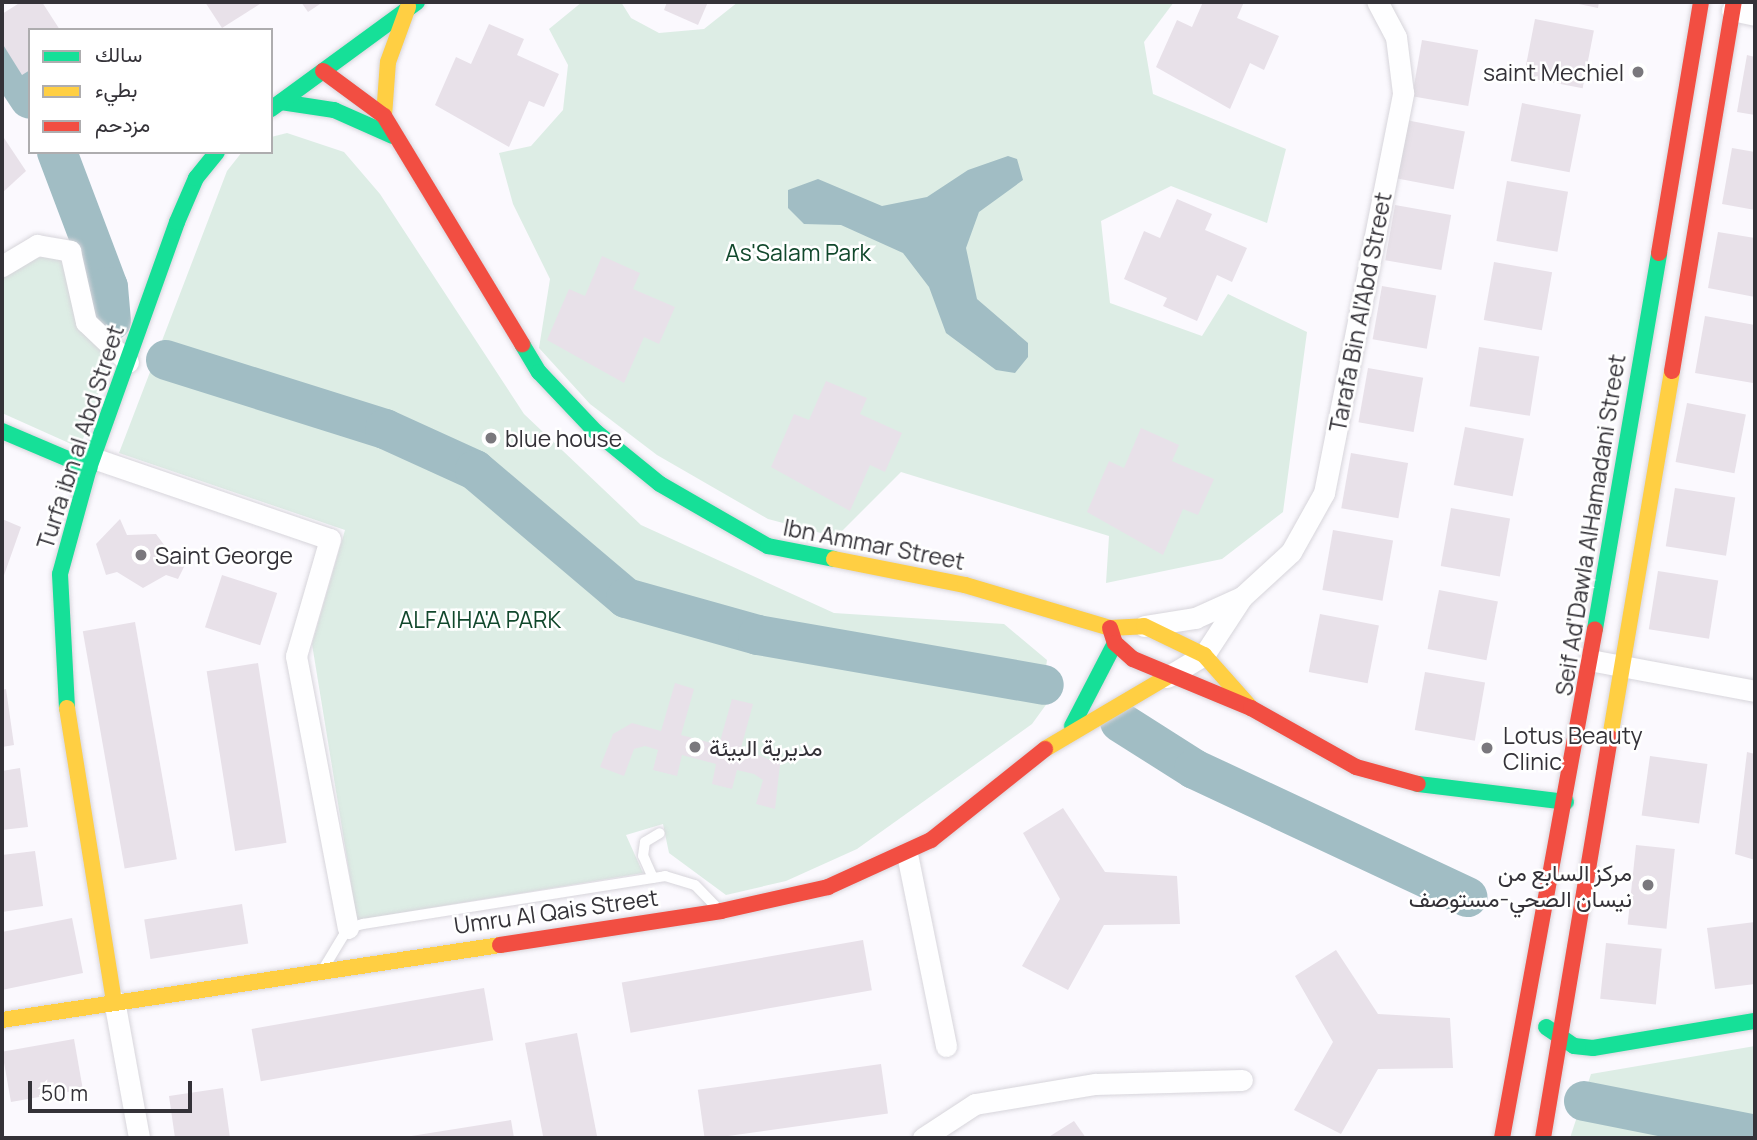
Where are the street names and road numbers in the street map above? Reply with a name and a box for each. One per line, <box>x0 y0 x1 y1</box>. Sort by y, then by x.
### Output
street label: Tarafa Bin Al'Abd Street <box>1323 190 1397 434</box>
street label: Turfa ibn al Abd Street <box>31 322 129 552</box>
street label: Seif Ad'Dawla AlHamadani Street <box>1549 352 1631 698</box>
street label: Ibn Ammar Street <box>781 513 967 575</box>
street label: Umru Al Qais Street <box>452 883 660 939</box>

